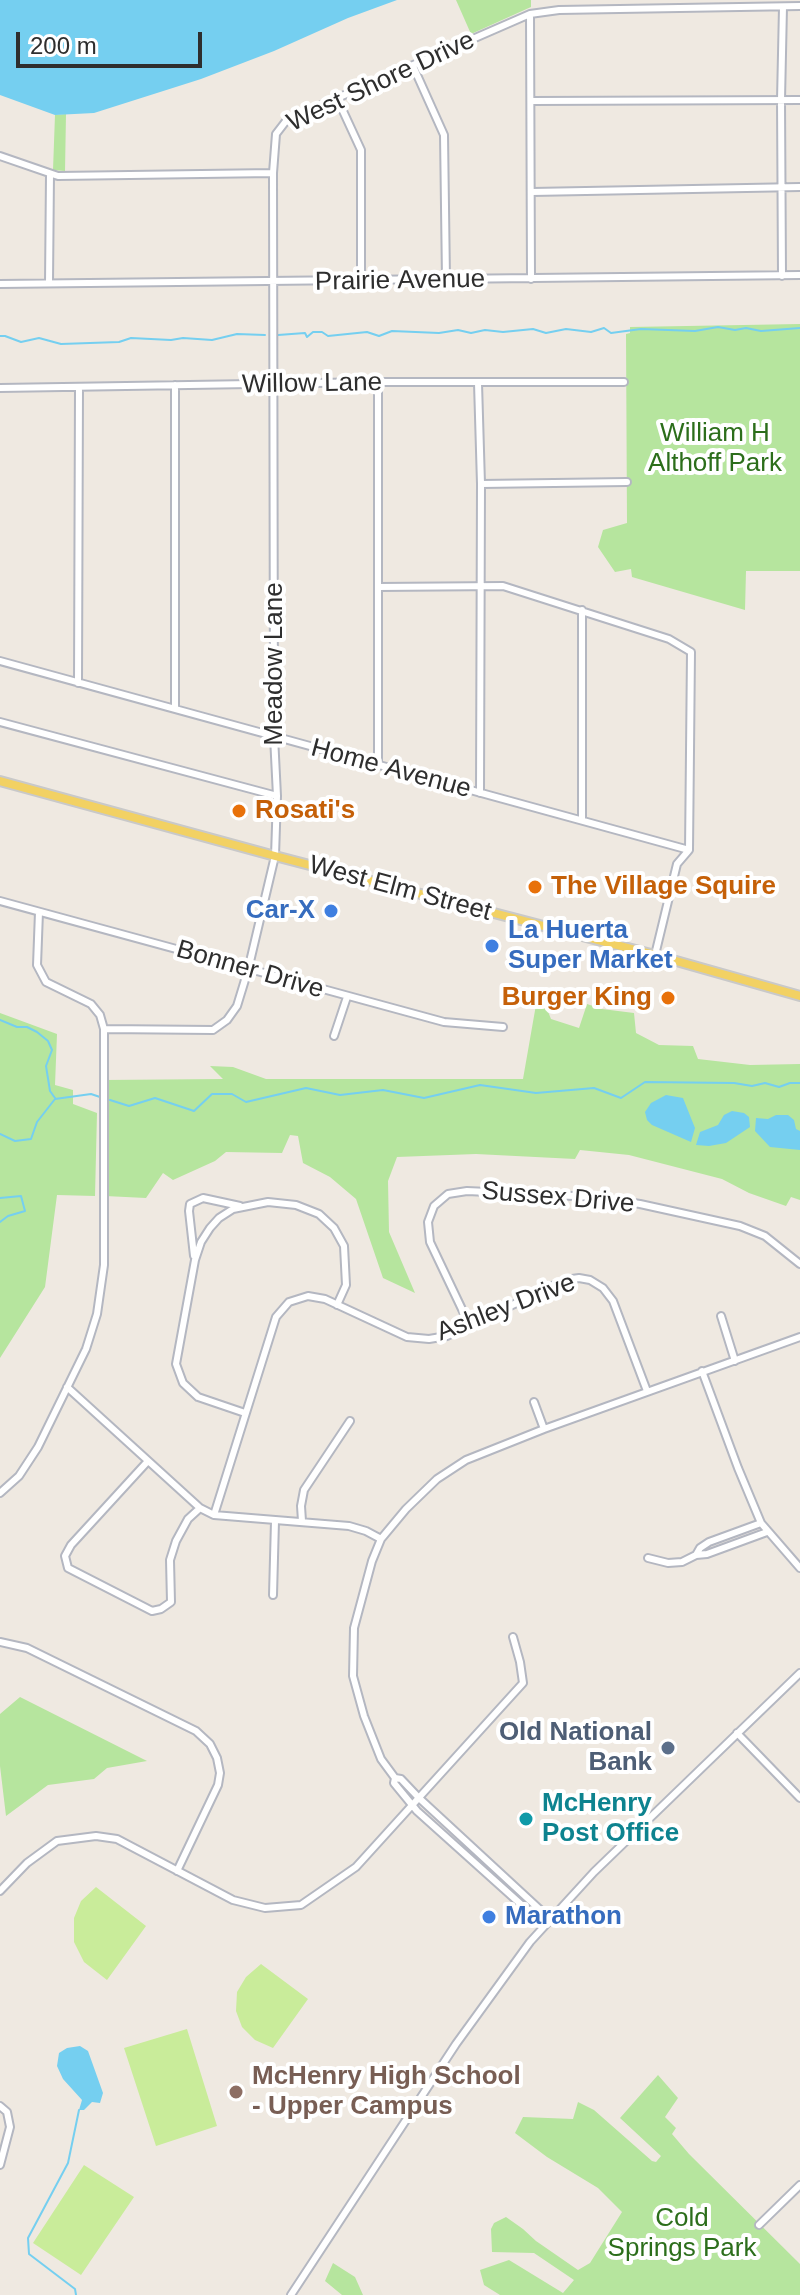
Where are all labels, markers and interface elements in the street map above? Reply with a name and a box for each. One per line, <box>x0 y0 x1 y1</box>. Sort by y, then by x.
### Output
scale bar <box>20 16 206 66</box>
street label: West Shore Drive <box>282 25 480 139</box>
text: 200 m <box>30 32 97 59</box>
street label: Prairie Avenue <box>315 264 485 298</box>
street label: Willow Lane <box>242 367 382 401</box>
park label: William H Althoff Park <box>648 418 782 480</box>
street label: Meadow Lane <box>259 582 291 746</box>
street label: Home Avenue <box>308 733 474 805</box>
place label: Rosati's <box>255 795 355 827</box>
marker: Rosati's <box>230 802 248 820</box>
street label: West Elm Street <box>305 850 495 928</box>
place label: The Village Squire <box>551 871 776 903</box>
marker: The Village Squire <box>526 878 544 896</box>
place label: Car-X <box>246 895 315 927</box>
marker: Car-X <box>322 902 340 920</box>
place label: La Huerta Super Market <box>508 915 673 976</box>
street label: Bonner Drive <box>173 934 327 1006</box>
marker: La Huerta Super Market <box>483 937 501 955</box>
place label: Burger King <box>502 982 652 1014</box>
marker: Burger King <box>659 989 677 1007</box>
street label: Sussex Drive <box>480 1176 636 1220</box>
street label: Ashley Drive <box>432 1267 580 1349</box>
place label: Old National Bank <box>499 1717 652 1778</box>
marker: Old National Bank <box>659 1739 677 1757</box>
place label: McHenry Post Office <box>542 1788 679 1850</box>
marker: McHenry Post Office <box>517 1810 535 1828</box>
place label: Marathon <box>505 1901 622 1933</box>
marker: Marathon <box>480 1908 498 1926</box>
place label: McHenry High School - Upper Campus <box>252 2061 521 2122</box>
marker: McHenry High School - Upper Campus <box>227 2083 245 2101</box>
park label: Cold Springs Park <box>608 2203 756 2264</box>

